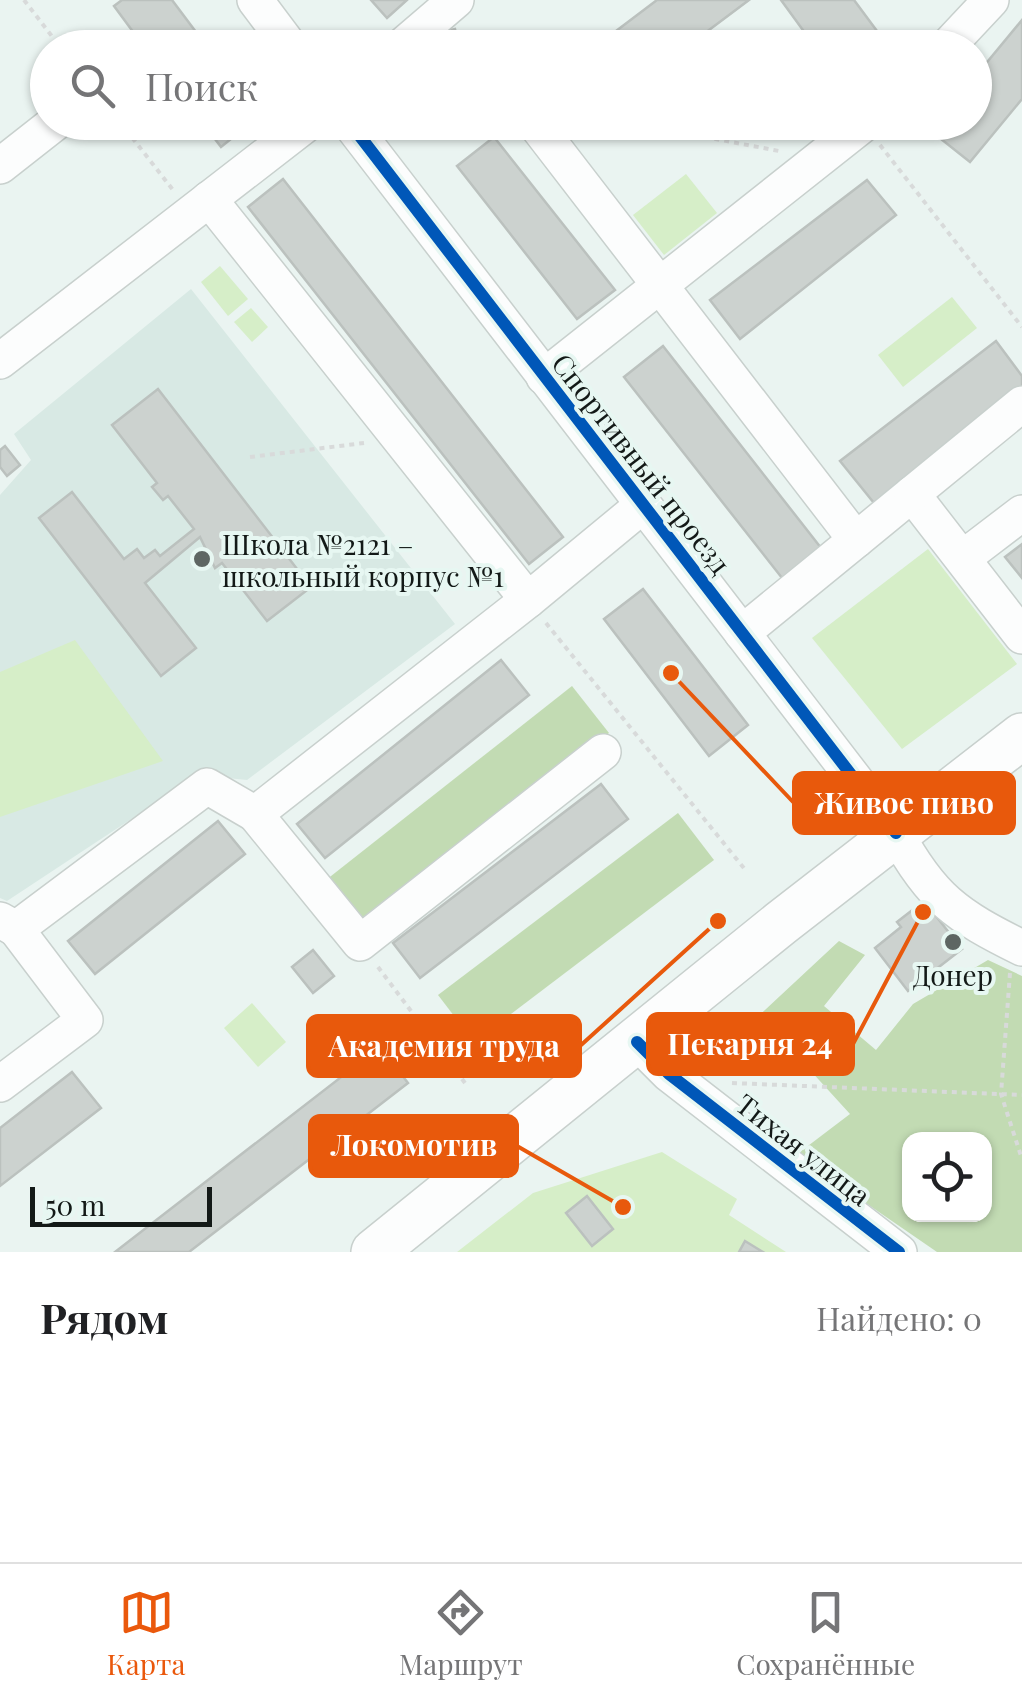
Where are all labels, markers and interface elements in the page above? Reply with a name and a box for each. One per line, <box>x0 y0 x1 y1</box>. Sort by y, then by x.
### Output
search box <box>30 30 992 140</box>
icon: search <box>65 58 120 113</box>
text: Поиск <box>145 60 258 111</box>
street label: Спортивный проезд <box>544 345 740 581</box>
place label: Школа №2121 – школьный корпус №1 <box>222 525 504 594</box>
marker: Школа №2121 – школьный корпус №1 <box>191 548 213 570</box>
callout: Живое пиво <box>794 773 1014 833</box>
text: Живое пиво <box>813 782 994 822</box>
marker: Донер <box>942 931 964 953</box>
place label: Донер <box>913 956 993 993</box>
callout: Пекарня 24 <box>648 1014 853 1074</box>
callout: Академия труда <box>308 1016 580 1076</box>
text: Пекарня 24 <box>667 1023 833 1063</box>
text: Академия труда <box>327 1025 560 1065</box>
street label: Тихая улица <box>729 1085 879 1213</box>
callout: Локомотив <box>310 1116 517 1176</box>
text: Локомотив <box>330 1124 497 1164</box>
map controls <box>902 1132 992 1222</box>
button: locate <box>902 1132 992 1222</box>
scale bar <box>30 1182 212 1226</box>
text: 50 m <box>45 1186 105 1223</box>
text: Рядом <box>40 1289 168 1345</box>
text: Найдено: 0 <box>816 1296 982 1339</box>
tab: Карта <box>107 1585 185 1682</box>
tab: Маршрут <box>399 1585 523 1682</box>
tab: Сохранённые <box>736 1585 915 1682</box>

